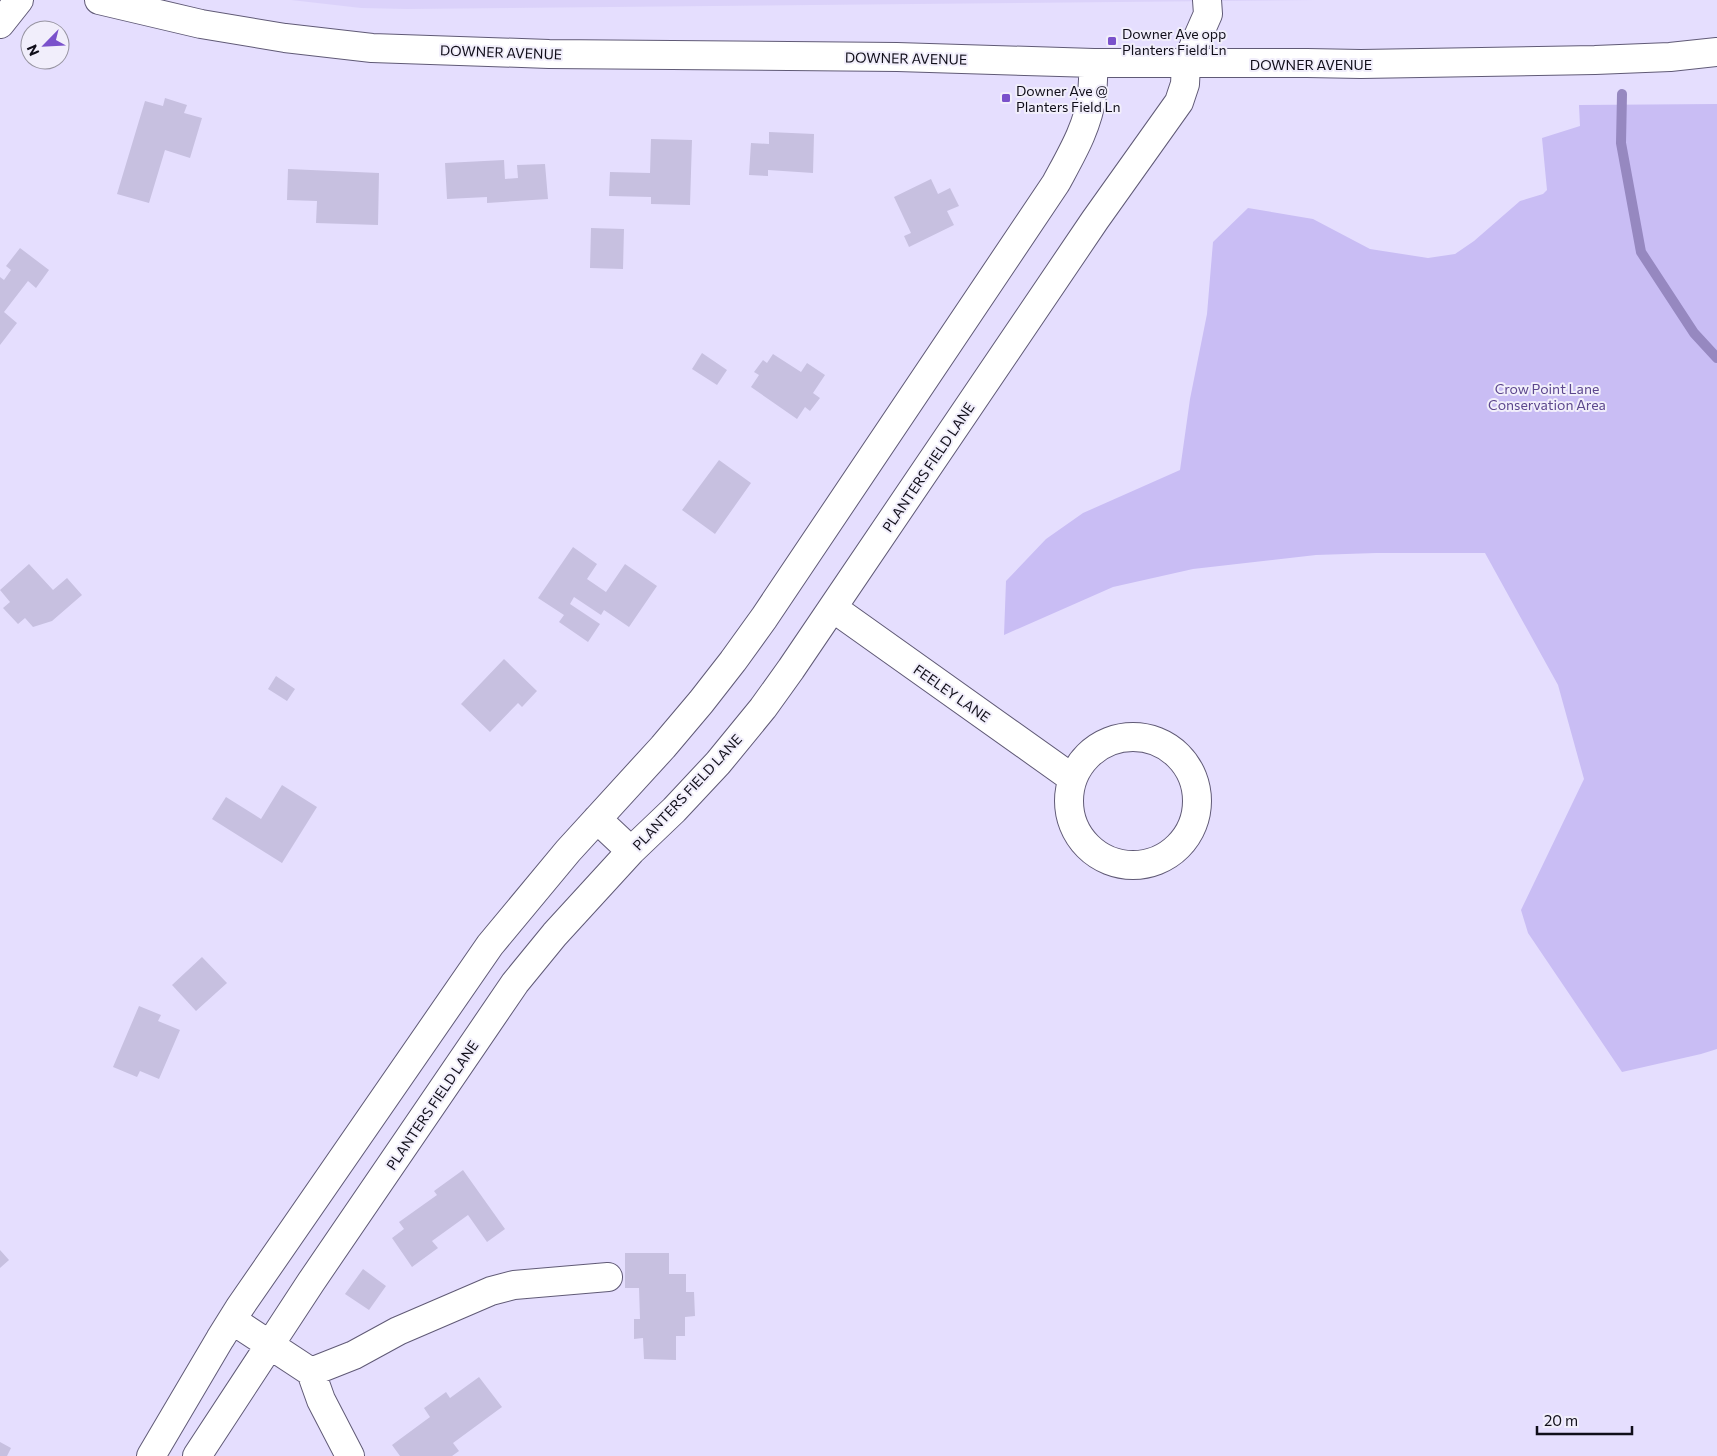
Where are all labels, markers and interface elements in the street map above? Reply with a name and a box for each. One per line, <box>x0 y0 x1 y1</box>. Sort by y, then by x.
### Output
north arrow <box>20 20 70 70</box>
place label: Downer Ave opp Planters Field Ln <box>1122 25 1226 58</box>
marker: Downer Ave opp Planters Field Ln <box>1106 35 1118 47</box>
street label: DOWNER AVENUE <box>440 41 562 63</box>
text: N <box>23 42 43 59</box>
street label: DOWNER AVENUE <box>845 48 967 68</box>
street label: DOWNER AVENUE <box>1250 56 1372 73</box>
place label: Downer Ave @ Planters Field Ln <box>1016 82 1120 115</box>
marker: Downer Ave @ Planters Field Ln <box>1000 92 1012 104</box>
park label: Crow Point Lane Conservation Area <box>1488 380 1606 413</box>
street label: PLANTERS FIELD LANE <box>878 399 978 535</box>
street label: FEELEY LANE <box>911 660 993 726</box>
street label: PLANTERS FIELD LANE <box>629 730 745 854</box>
street label: PLANTERS FIELD LANE <box>382 1037 482 1173</box>
scale bar <box>1537 1404 1632 1436</box>
text: 20 m <box>1544 1411 1578 1429</box>

